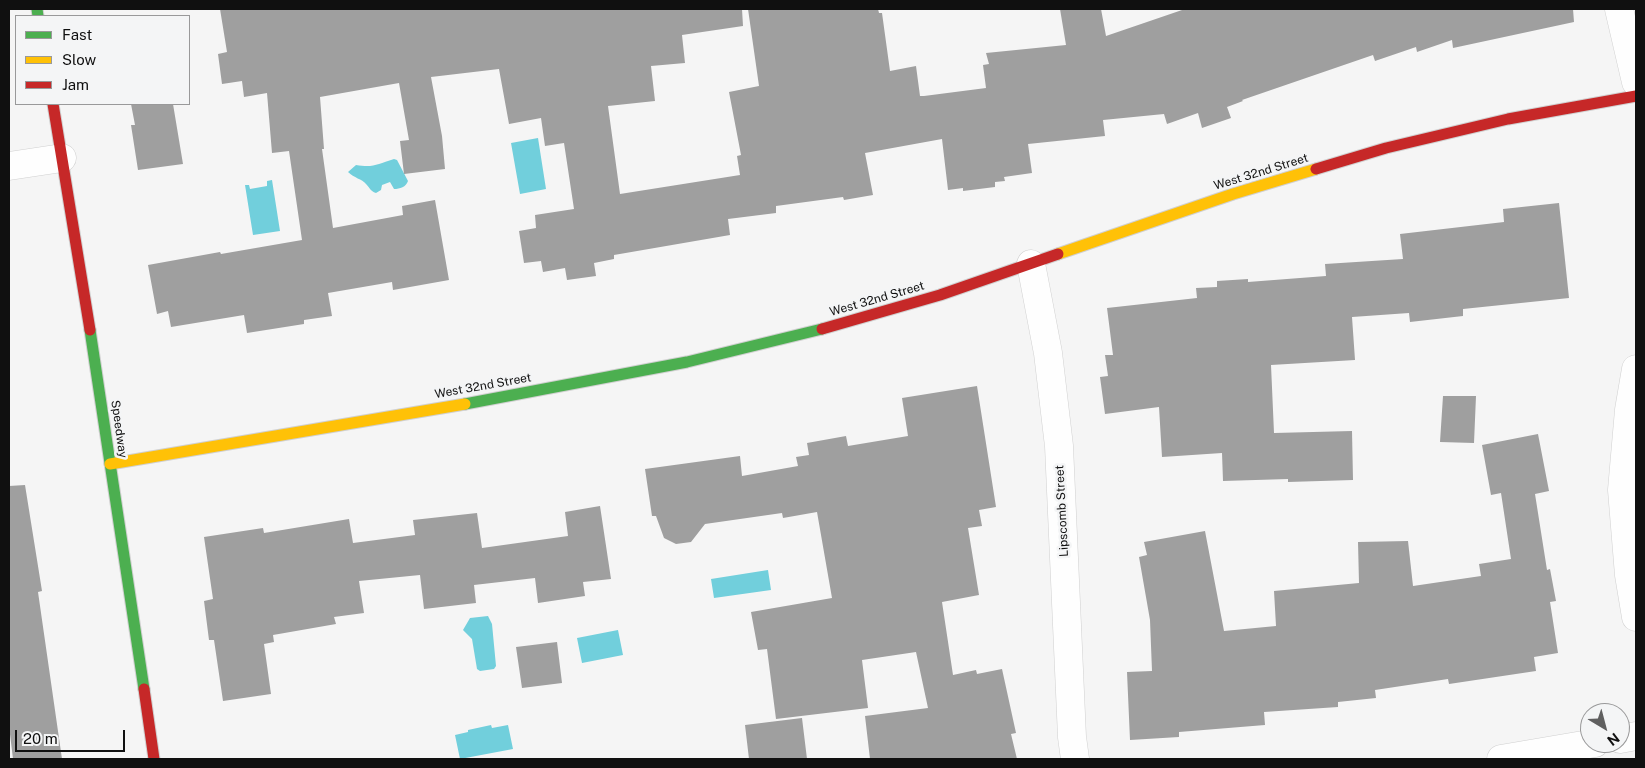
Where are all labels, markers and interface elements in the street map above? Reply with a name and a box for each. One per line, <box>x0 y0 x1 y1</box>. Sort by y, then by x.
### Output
legend <box>15 15 190 105</box>
text: Fast <box>62 26 92 43</box>
text: Slow <box>62 51 96 68</box>
text: Jam <box>62 76 89 93</box>
street label: West 32nd Street <box>1212 151 1310 193</box>
street label: West 32nd Street <box>828 279 926 319</box>
street label: West 32nd Street <box>434 370 532 402</box>
street label: Speedway <box>108 399 130 459</box>
street label: Lipscomb Street <box>1052 465 1072 557</box>
north arrow <box>1580 703 1630 753</box>
scale bar <box>18 720 128 752</box>
text: N <box>1604 729 1623 749</box>
text: 20 m <box>23 730 58 747</box>

